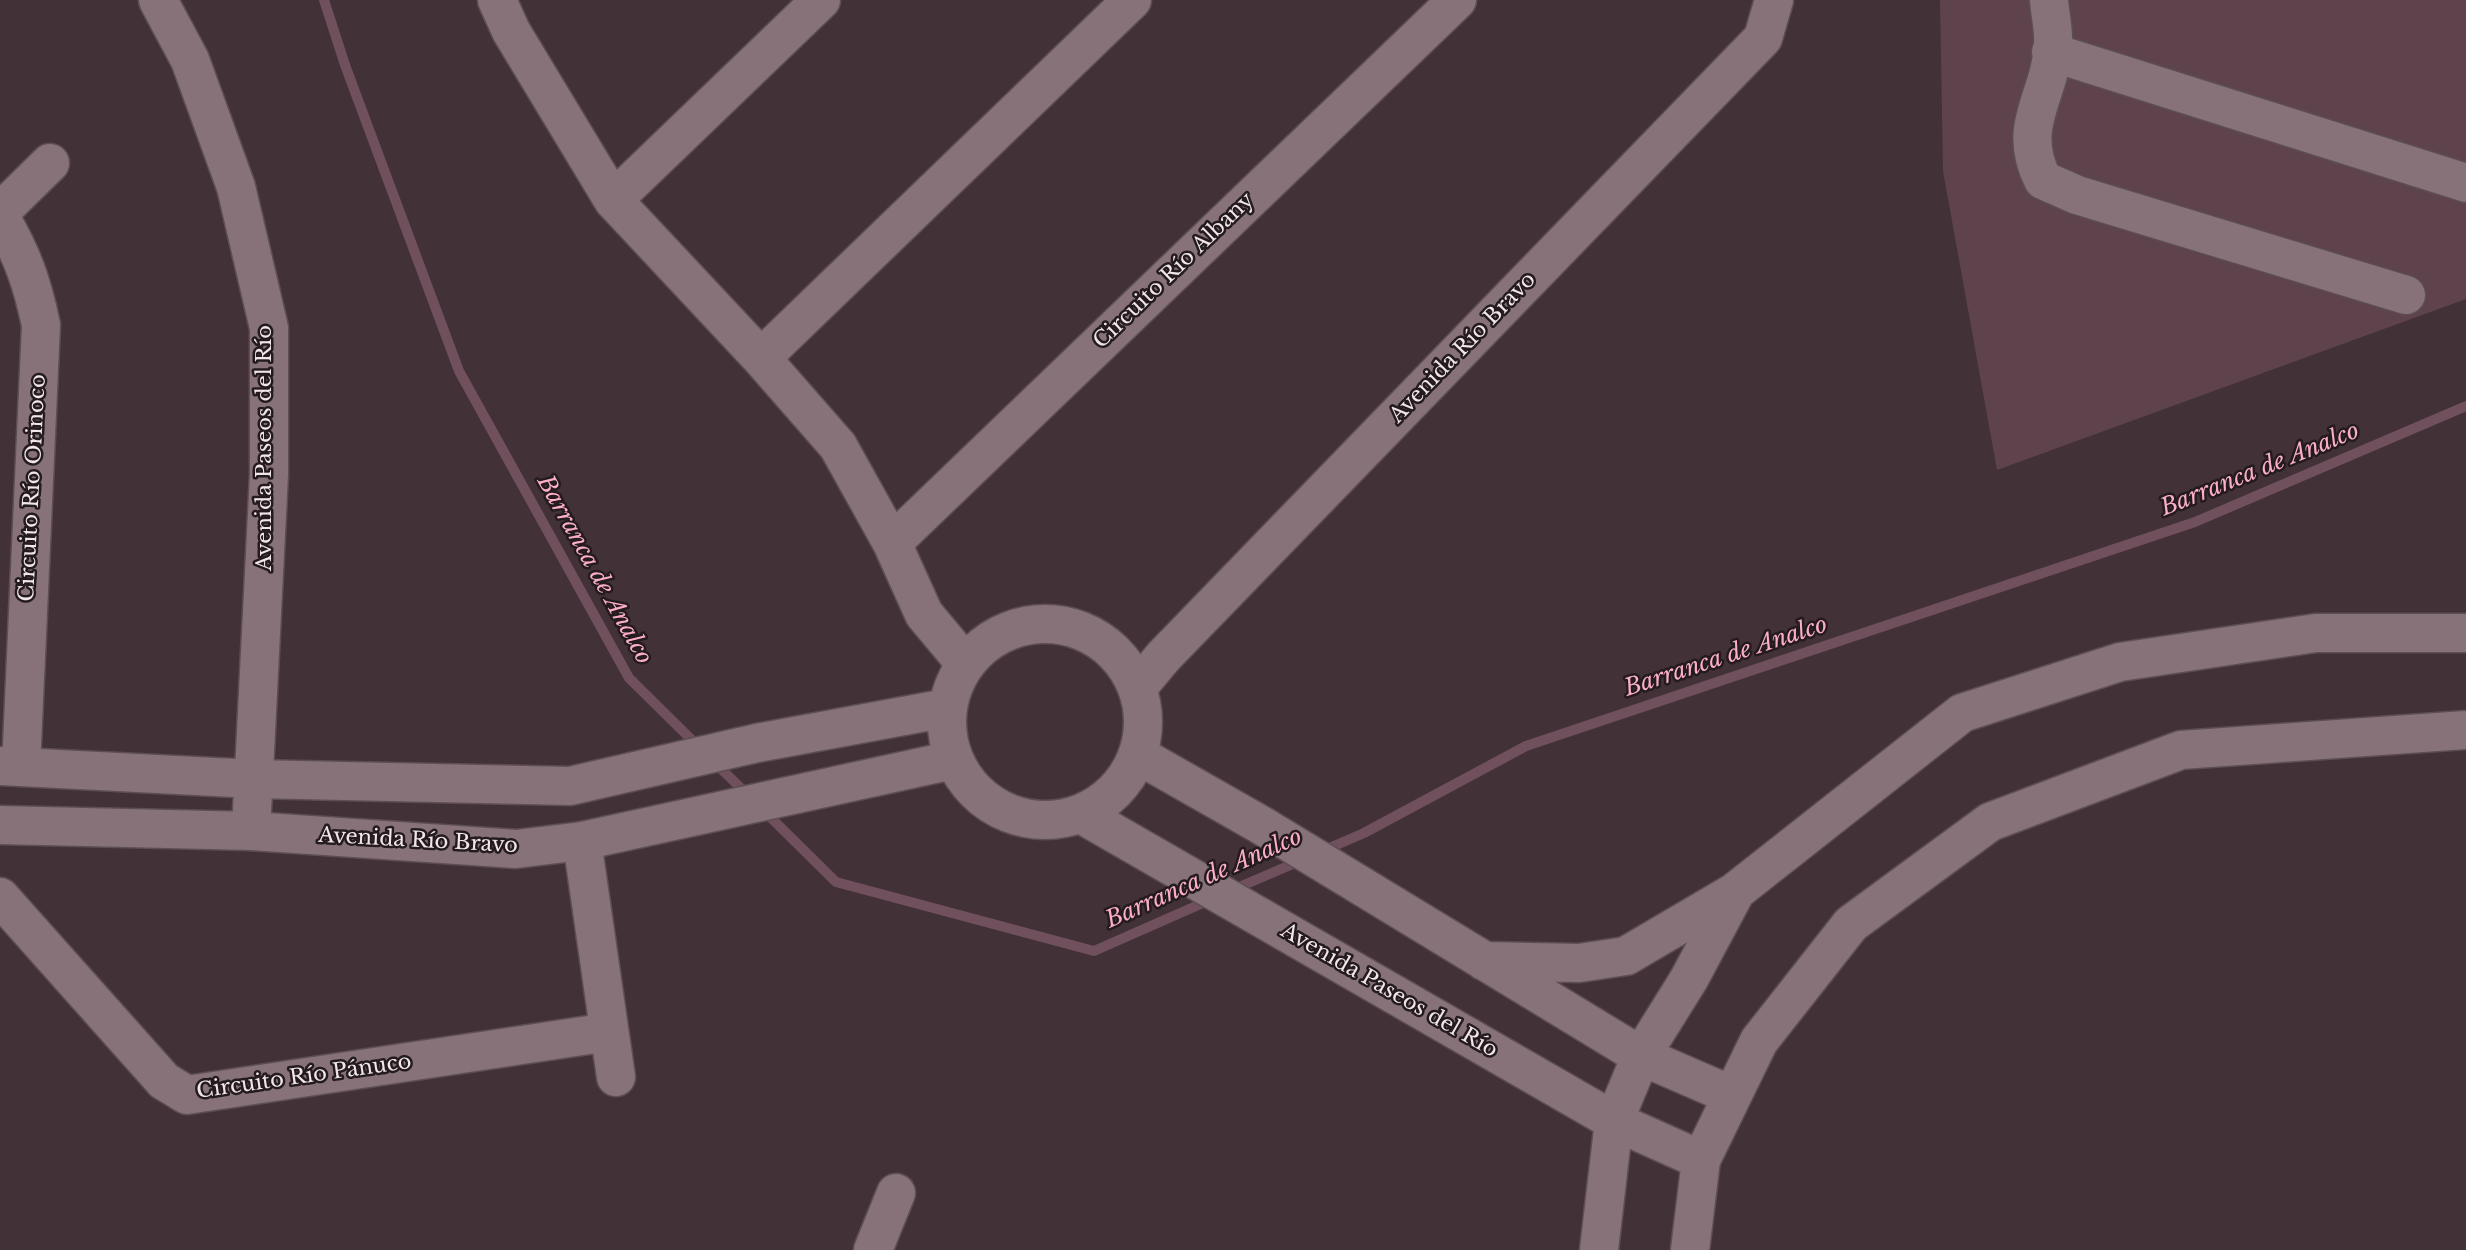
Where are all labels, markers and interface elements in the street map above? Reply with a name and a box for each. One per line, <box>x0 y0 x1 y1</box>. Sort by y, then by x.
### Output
street label: Circuito Río Albany <box>1089 188 1259 354</box>
street label: Avenida Río Bravo <box>1385 267 1541 429</box>
street label: Avenida Paseos del Río <box>252 325 278 571</box>
street label: Circuito Río Orinoco <box>14 374 52 602</box>
water label: Barranca de Analco <box>2157 418 2363 522</box>
water label: Barranca de Analco <box>531 471 657 669</box>
water label: Barranca de Analco <box>1621 611 1831 703</box>
street label: Avenida Río Bravo <box>318 823 518 859</box>
water label: Barranca de Analco <box>1102 823 1306 935</box>
street label: Avenida Paseos del Río <box>1276 919 1502 1063</box>
street label: Circuito Río Pánuco <box>195 1049 413 1105</box>

